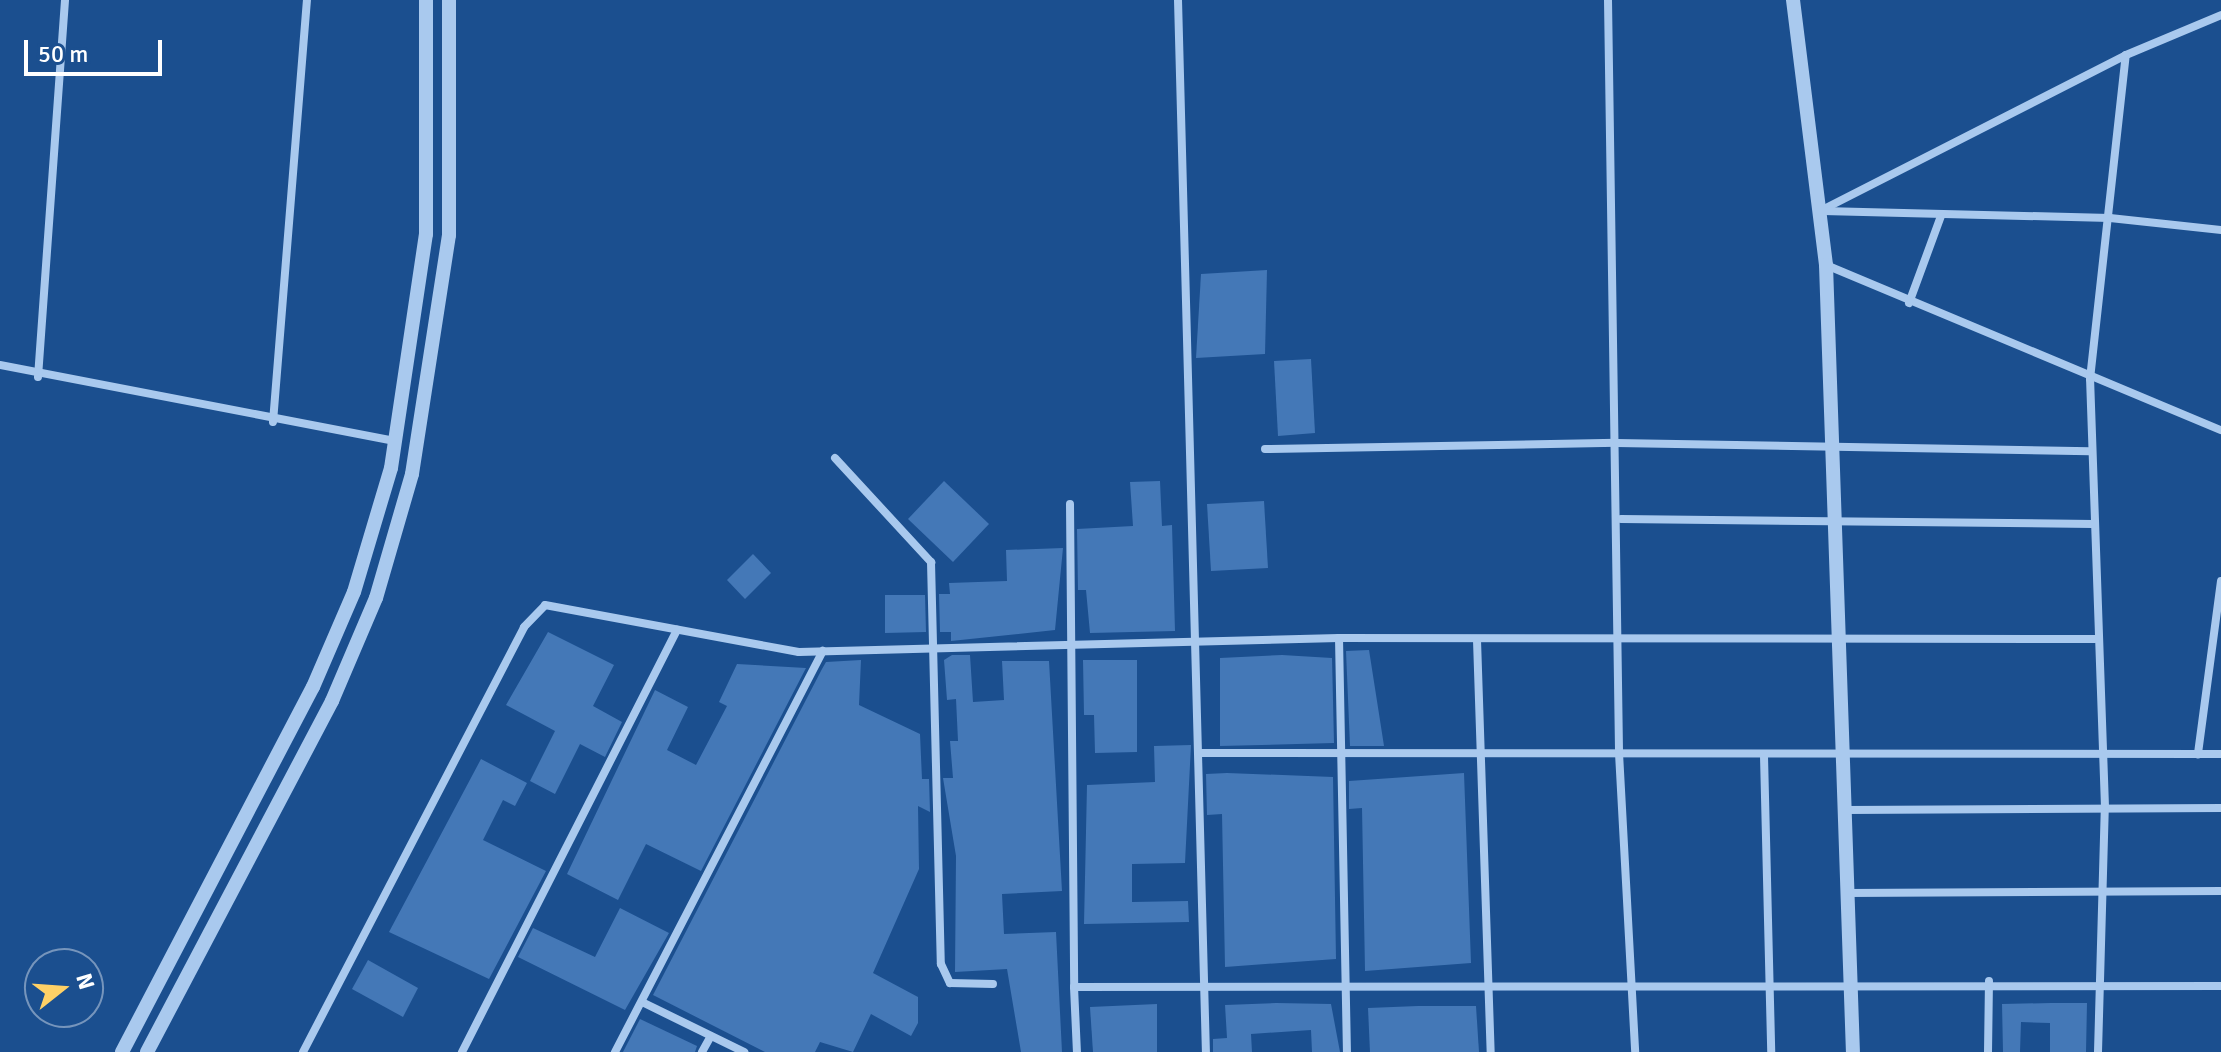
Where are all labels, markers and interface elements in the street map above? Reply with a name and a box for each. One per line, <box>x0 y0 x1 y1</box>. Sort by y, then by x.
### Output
scale bar <box>28 24 166 74</box>
text: 50 m <box>38 39 88 69</box>
north arrow <box>24 948 104 1028</box>
text: N <box>70 970 101 993</box>

